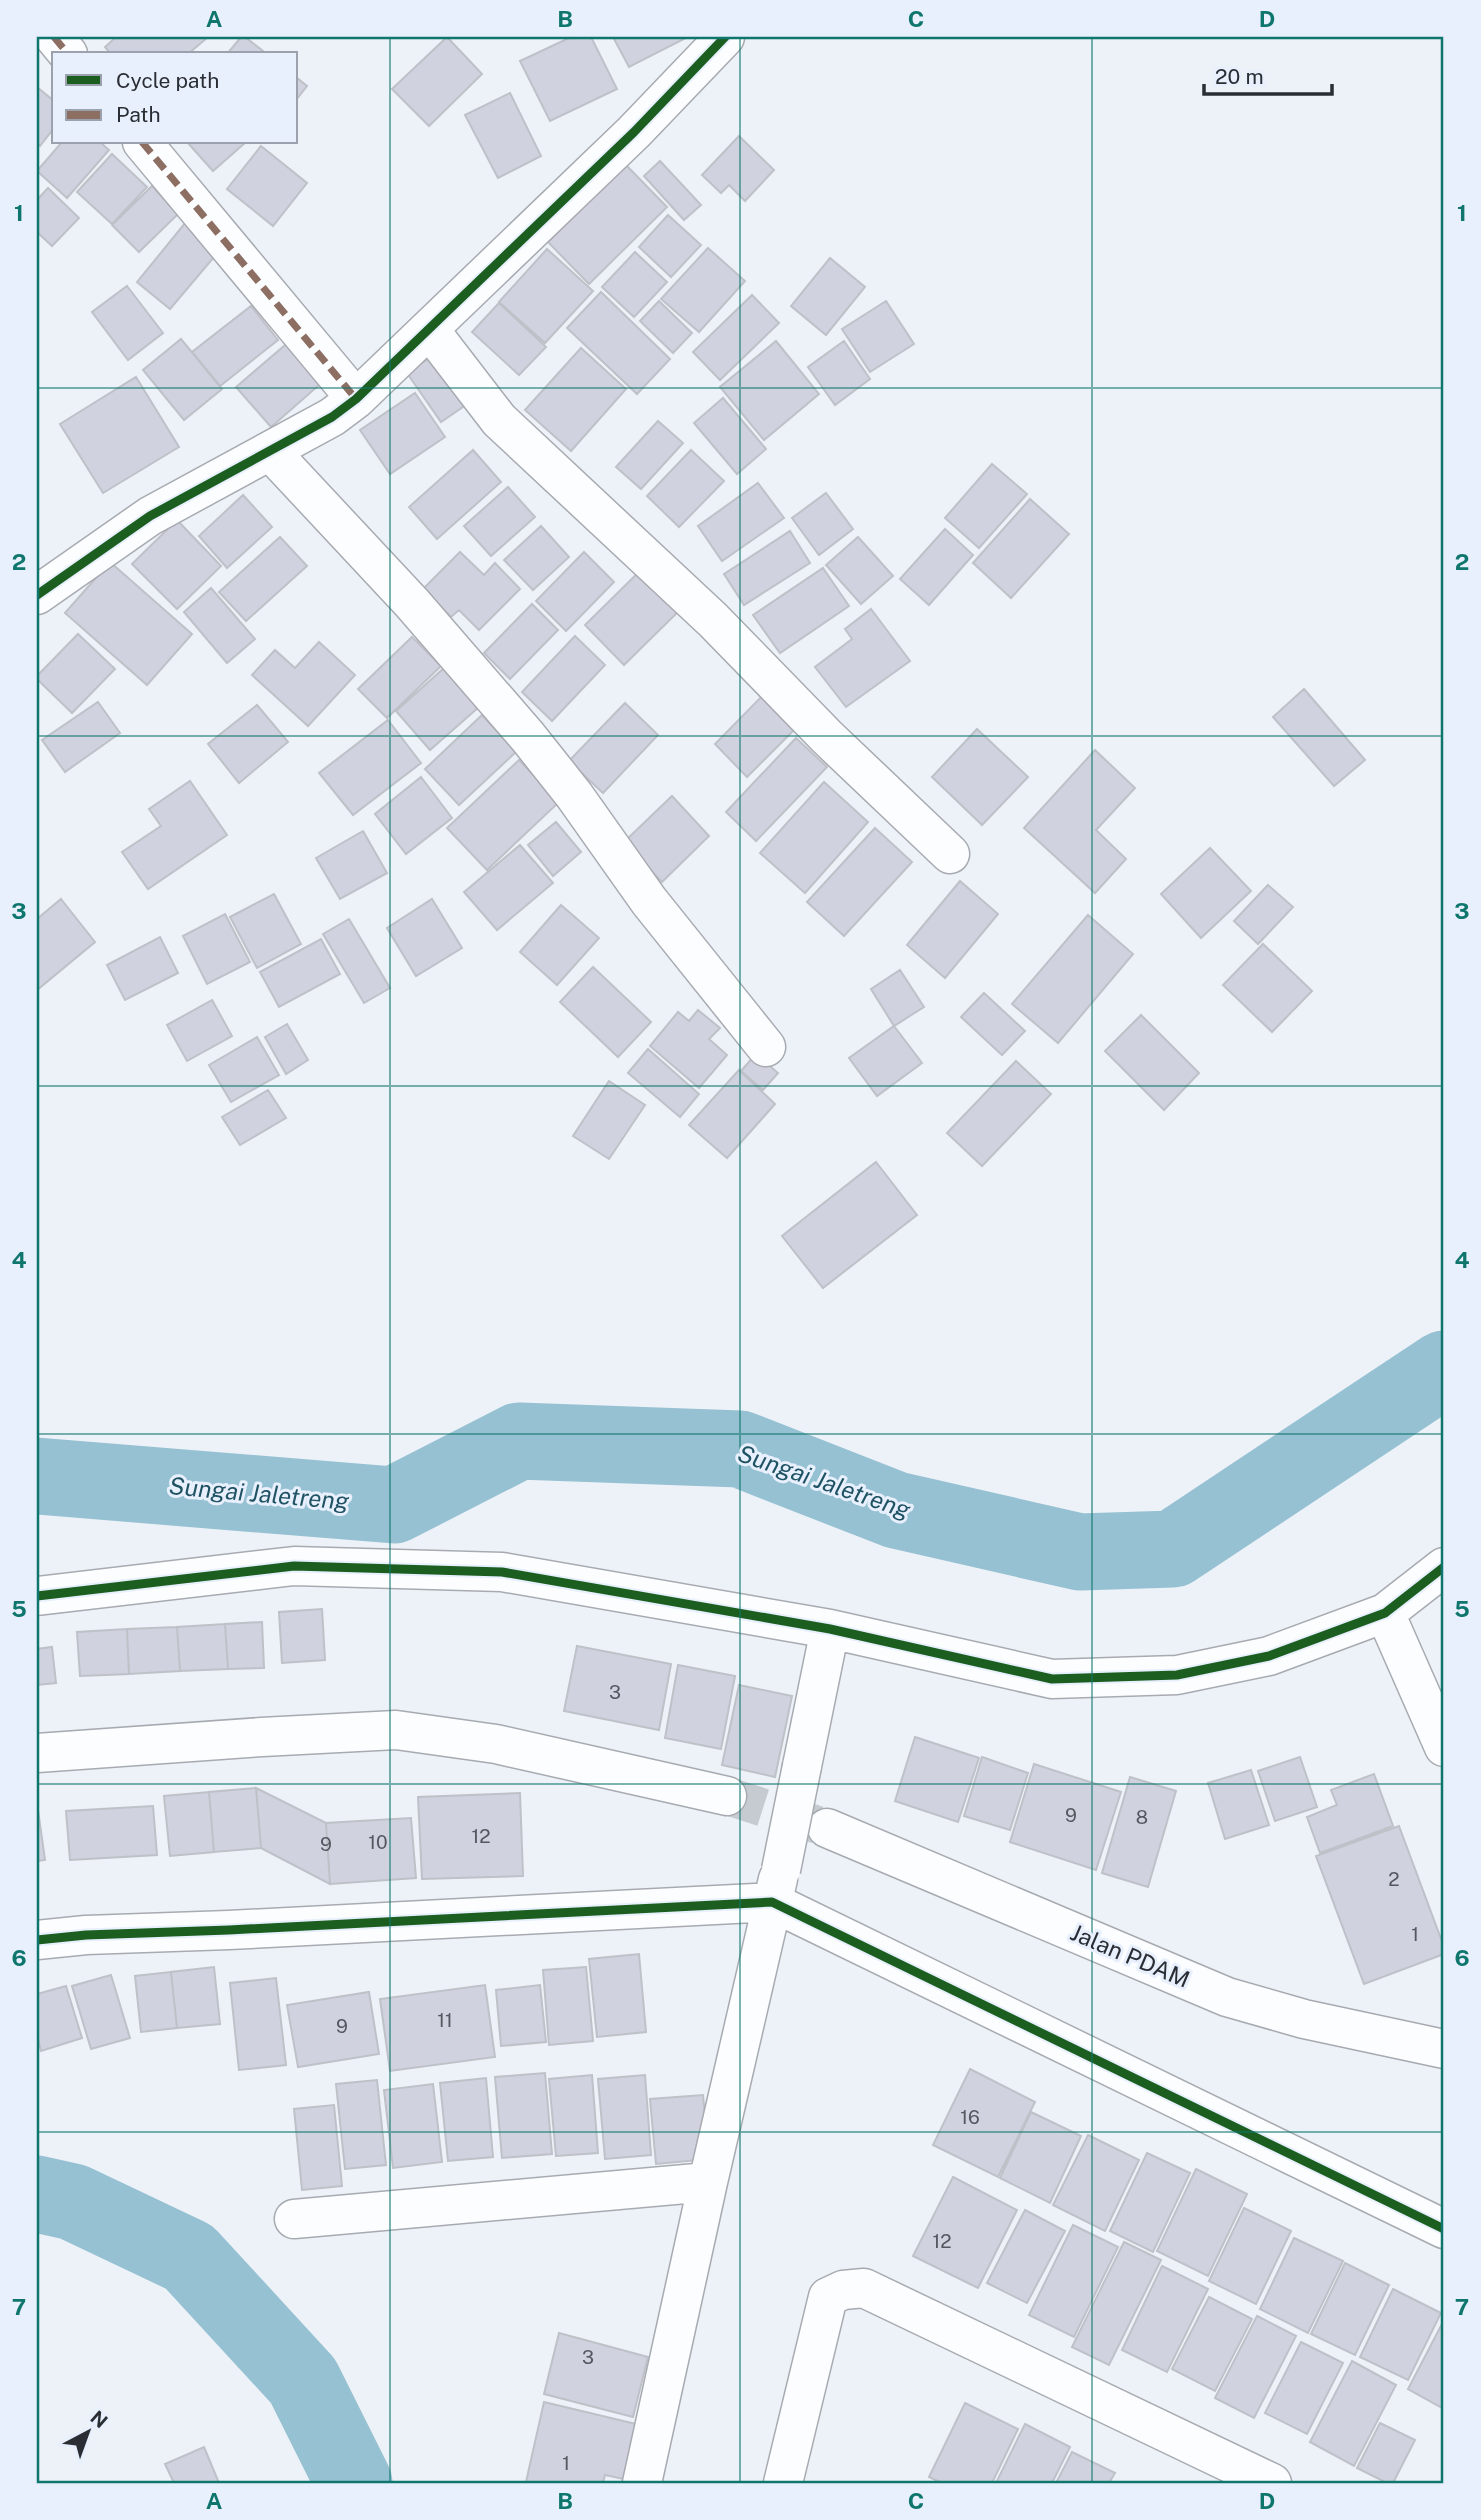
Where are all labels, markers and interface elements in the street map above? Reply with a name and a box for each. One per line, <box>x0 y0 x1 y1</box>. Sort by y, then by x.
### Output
text: A <box>206 5 223 32</box>
text: B <box>557 5 573 32</box>
text: C <box>908 5 924 32</box>
text: D <box>1259 5 1275 32</box>
legend <box>52 52 298 144</box>
scale bar <box>1204 52 1332 96</box>
text: 20 m <box>1215 64 1264 89</box>
text: Cycle path <box>116 68 219 93</box>
text: Path <box>116 102 161 127</box>
text: 1 <box>14 199 24 226</box>
text: 1 <box>1457 199 1467 226</box>
text: 2 <box>12 548 26 575</box>
text: 2 <box>1455 548 1469 575</box>
text: 3 <box>11 897 27 924</box>
text: 3 <box>1454 897 1470 924</box>
text: 4 <box>11 1246 27 1273</box>
text: 4 <box>1454 1246 1470 1273</box>
water label: Sungai Jaletreng <box>734 1438 915 1524</box>
water label: Sungai Jaletreng <box>168 1471 351 1515</box>
text: 5 <box>11 1595 27 1622</box>
text: 5 <box>1454 1595 1470 1622</box>
house number: 3 <box>609 1681 621 1703</box>
house number: 9 <box>1065 1804 1077 1826</box>
house number: 8 <box>1136 1806 1148 1828</box>
house number: 12 <box>471 1825 491 1847</box>
house number: 10 <box>368 1831 388 1853</box>
house number: 9 <box>320 1833 332 1855</box>
house number: 2 <box>1388 1868 1400 1890</box>
street label: Jalan PDAM <box>1067 1918 1194 1993</box>
house number: 1 <box>1411 1923 1419 1945</box>
text: 6 <box>11 1944 27 1971</box>
text: 6 <box>1454 1944 1470 1971</box>
house number: 11 <box>437 2009 453 2031</box>
house number: 9 <box>336 2015 348 2037</box>
house number: 16 <box>960 2106 980 2128</box>
house number: 12 <box>932 2230 952 2252</box>
text: 7 <box>12 2293 26 2320</box>
text: 7 <box>1455 2293 1469 2320</box>
house number: 3 <box>582 2346 594 2368</box>
north arrow <box>52 2398 122 2468</box>
text: N <box>86 2406 112 2432</box>
house number: 1 <box>562 2452 570 2474</box>
text: A <box>206 2487 223 2514</box>
text: B <box>557 2487 573 2514</box>
text: C <box>908 2487 924 2514</box>
text: D <box>1259 2487 1275 2514</box>

